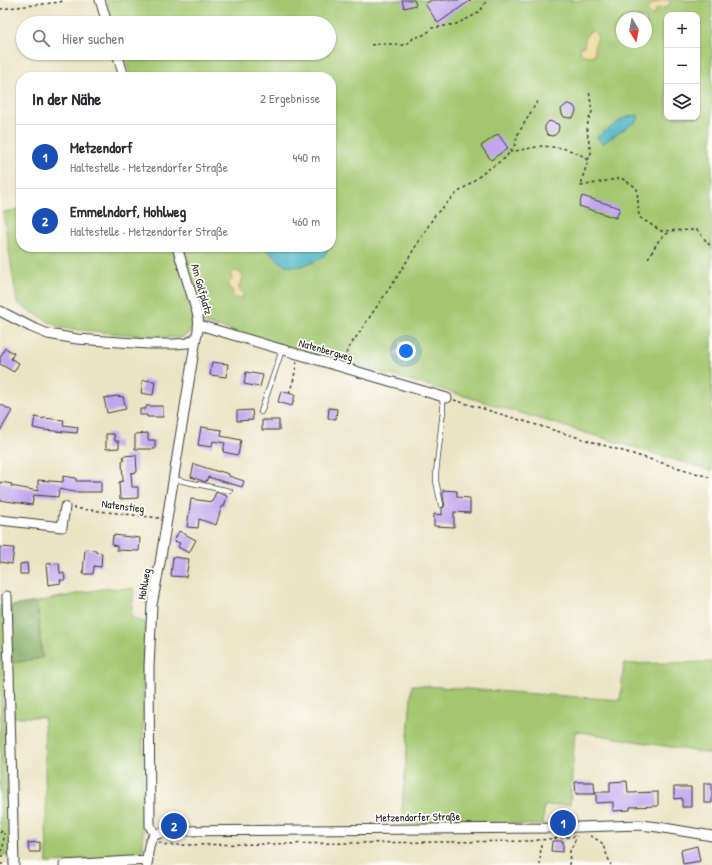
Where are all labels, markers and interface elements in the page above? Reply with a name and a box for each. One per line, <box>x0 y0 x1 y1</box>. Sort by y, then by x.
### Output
north arrow <box>616 12 652 48</box>
map controls <box>664 12 700 120</box>
button: + <box>664 12 700 48</box>
search box <box>16 16 336 60</box>
icon: search <box>30 27 52 49</box>
text: Hier suchen <box>62 28 124 49</box>
button: − <box>664 48 700 84</box>
button: layers <box>664 84 700 120</box>
text: In der Nähe <box>32 87 101 110</box>
text: 2 Ergebnisse <box>260 89 320 107</box>
text: Metzendorf <box>70 137 132 158</box>
text: 1 <box>43 148 47 166</box>
text: 440 m <box>293 148 320 166</box>
text: Haltestelle · Metzendorfer Straße <box>70 158 228 176</box>
text: Emmelndorf, Hohlweg <box>70 201 186 222</box>
text: 2 <box>42 212 48 230</box>
text: 460 m <box>292 212 320 230</box>
text: Haltestelle · Metzendorfer Straße <box>70 222 228 240</box>
street label: Am Golfplatz <box>188 262 216 316</box>
street label: Natenbergweg <box>297 336 355 364</box>
your location <box>396 341 416 361</box>
street label: Natenstieg <box>101 496 145 516</box>
street label: Hohlweg <box>134 567 154 601</box>
pin: 1 <box>550 808 576 838</box>
street label: Metzendorfer Straße <box>376 809 461 825</box>
pin: 2 <box>161 811 187 841</box>

